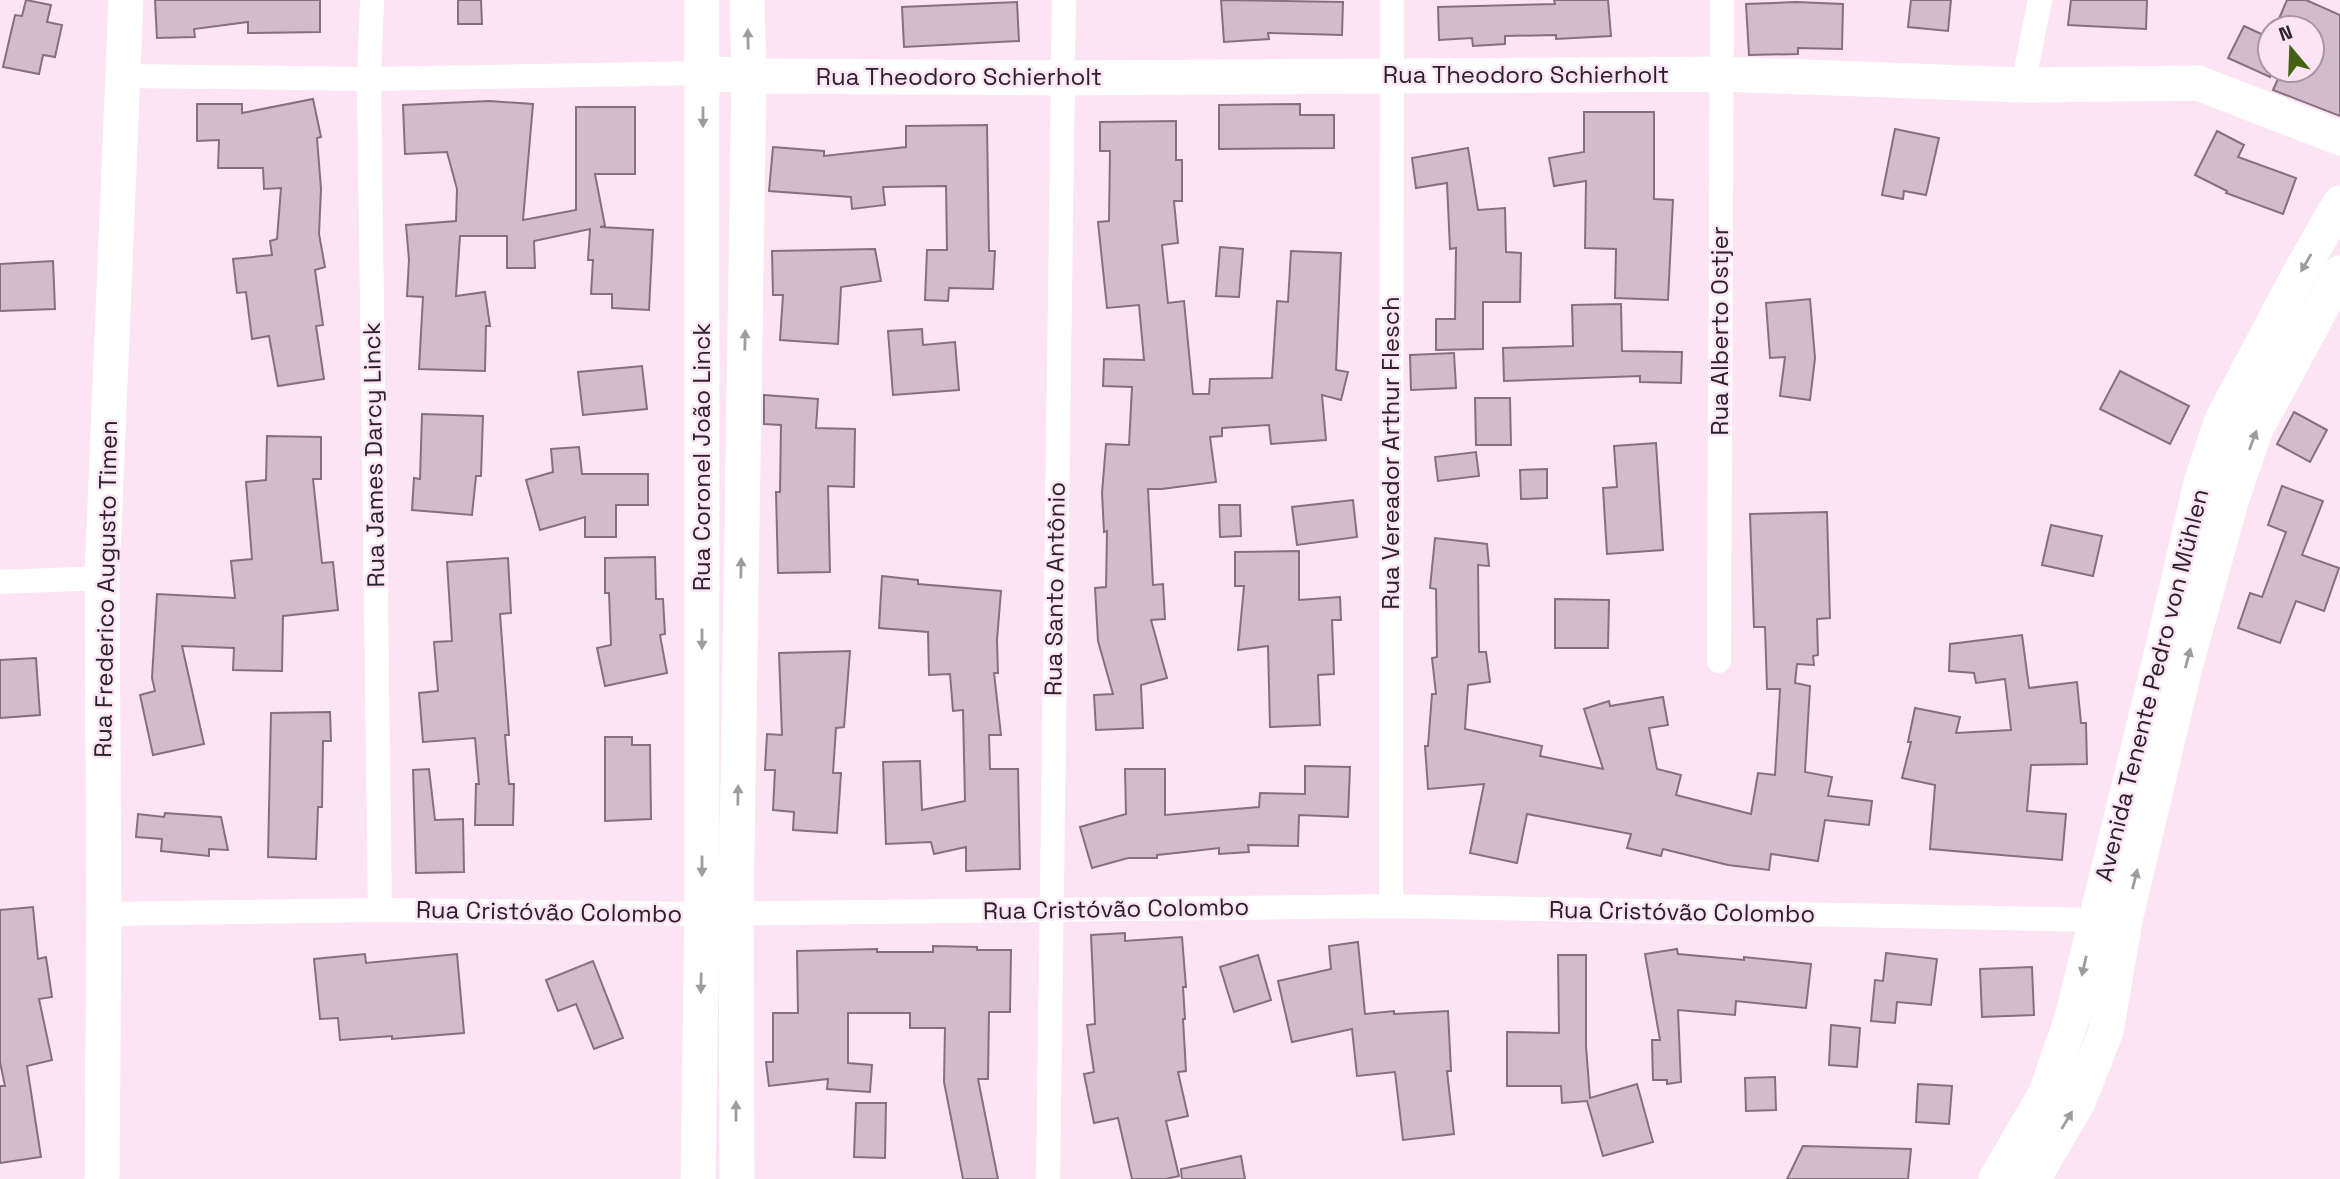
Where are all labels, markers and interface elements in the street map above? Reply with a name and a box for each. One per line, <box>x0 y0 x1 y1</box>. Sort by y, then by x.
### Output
north arrow <box>2256 14 2326 84</box>
text: N <box>2276 20 2296 47</box>
one-way arrow <box>743 28 754 50</box>
street label: Rua Theodoro Schierholt <box>1383 59 1669 90</box>
street label: Rua Theodoro Schierholt <box>816 61 1102 92</box>
one-way arrow <box>697 106 709 128</box>
street label: Rua Alberto Ostjer <box>1704 226 1735 436</box>
one-way arrow <box>2300 253 2312 272</box>
street label: Rua Vereador Arthur Flesch <box>1375 296 1406 610</box>
street label: Rua James Darcy Linck <box>356 322 391 588</box>
street label: Rua Coronel João Linck <box>686 323 717 591</box>
one-way arrow <box>739 329 751 351</box>
street label: Rua Frederico Augusto Timen <box>87 420 124 758</box>
one-way arrow <box>2248 430 2259 451</box>
street label: Rua Santo Antônio <box>1037 482 1072 696</box>
street label: Avenida Tenente Pedro von Mühlen <box>2088 485 2215 884</box>
one-way arrow <box>736 556 747 578</box>
one-way arrow <box>696 628 708 650</box>
one-way arrow <box>2183 647 2193 668</box>
one-way arrow <box>732 784 744 806</box>
one-way arrow <box>696 855 708 877</box>
one-way arrow <box>2130 868 2141 890</box>
street label: Rua Cristóvão Colombo <box>983 891 1249 926</box>
street label: Rua Cristóvão Colombo <box>416 894 682 929</box>
street label: Rua Cristóvão Colombo <box>1549 894 1815 929</box>
one-way arrow <box>2078 955 2089 977</box>
one-way arrow <box>695 972 707 994</box>
one-way arrow <box>730 1100 742 1122</box>
one-way arrow <box>2061 1111 2074 1130</box>

